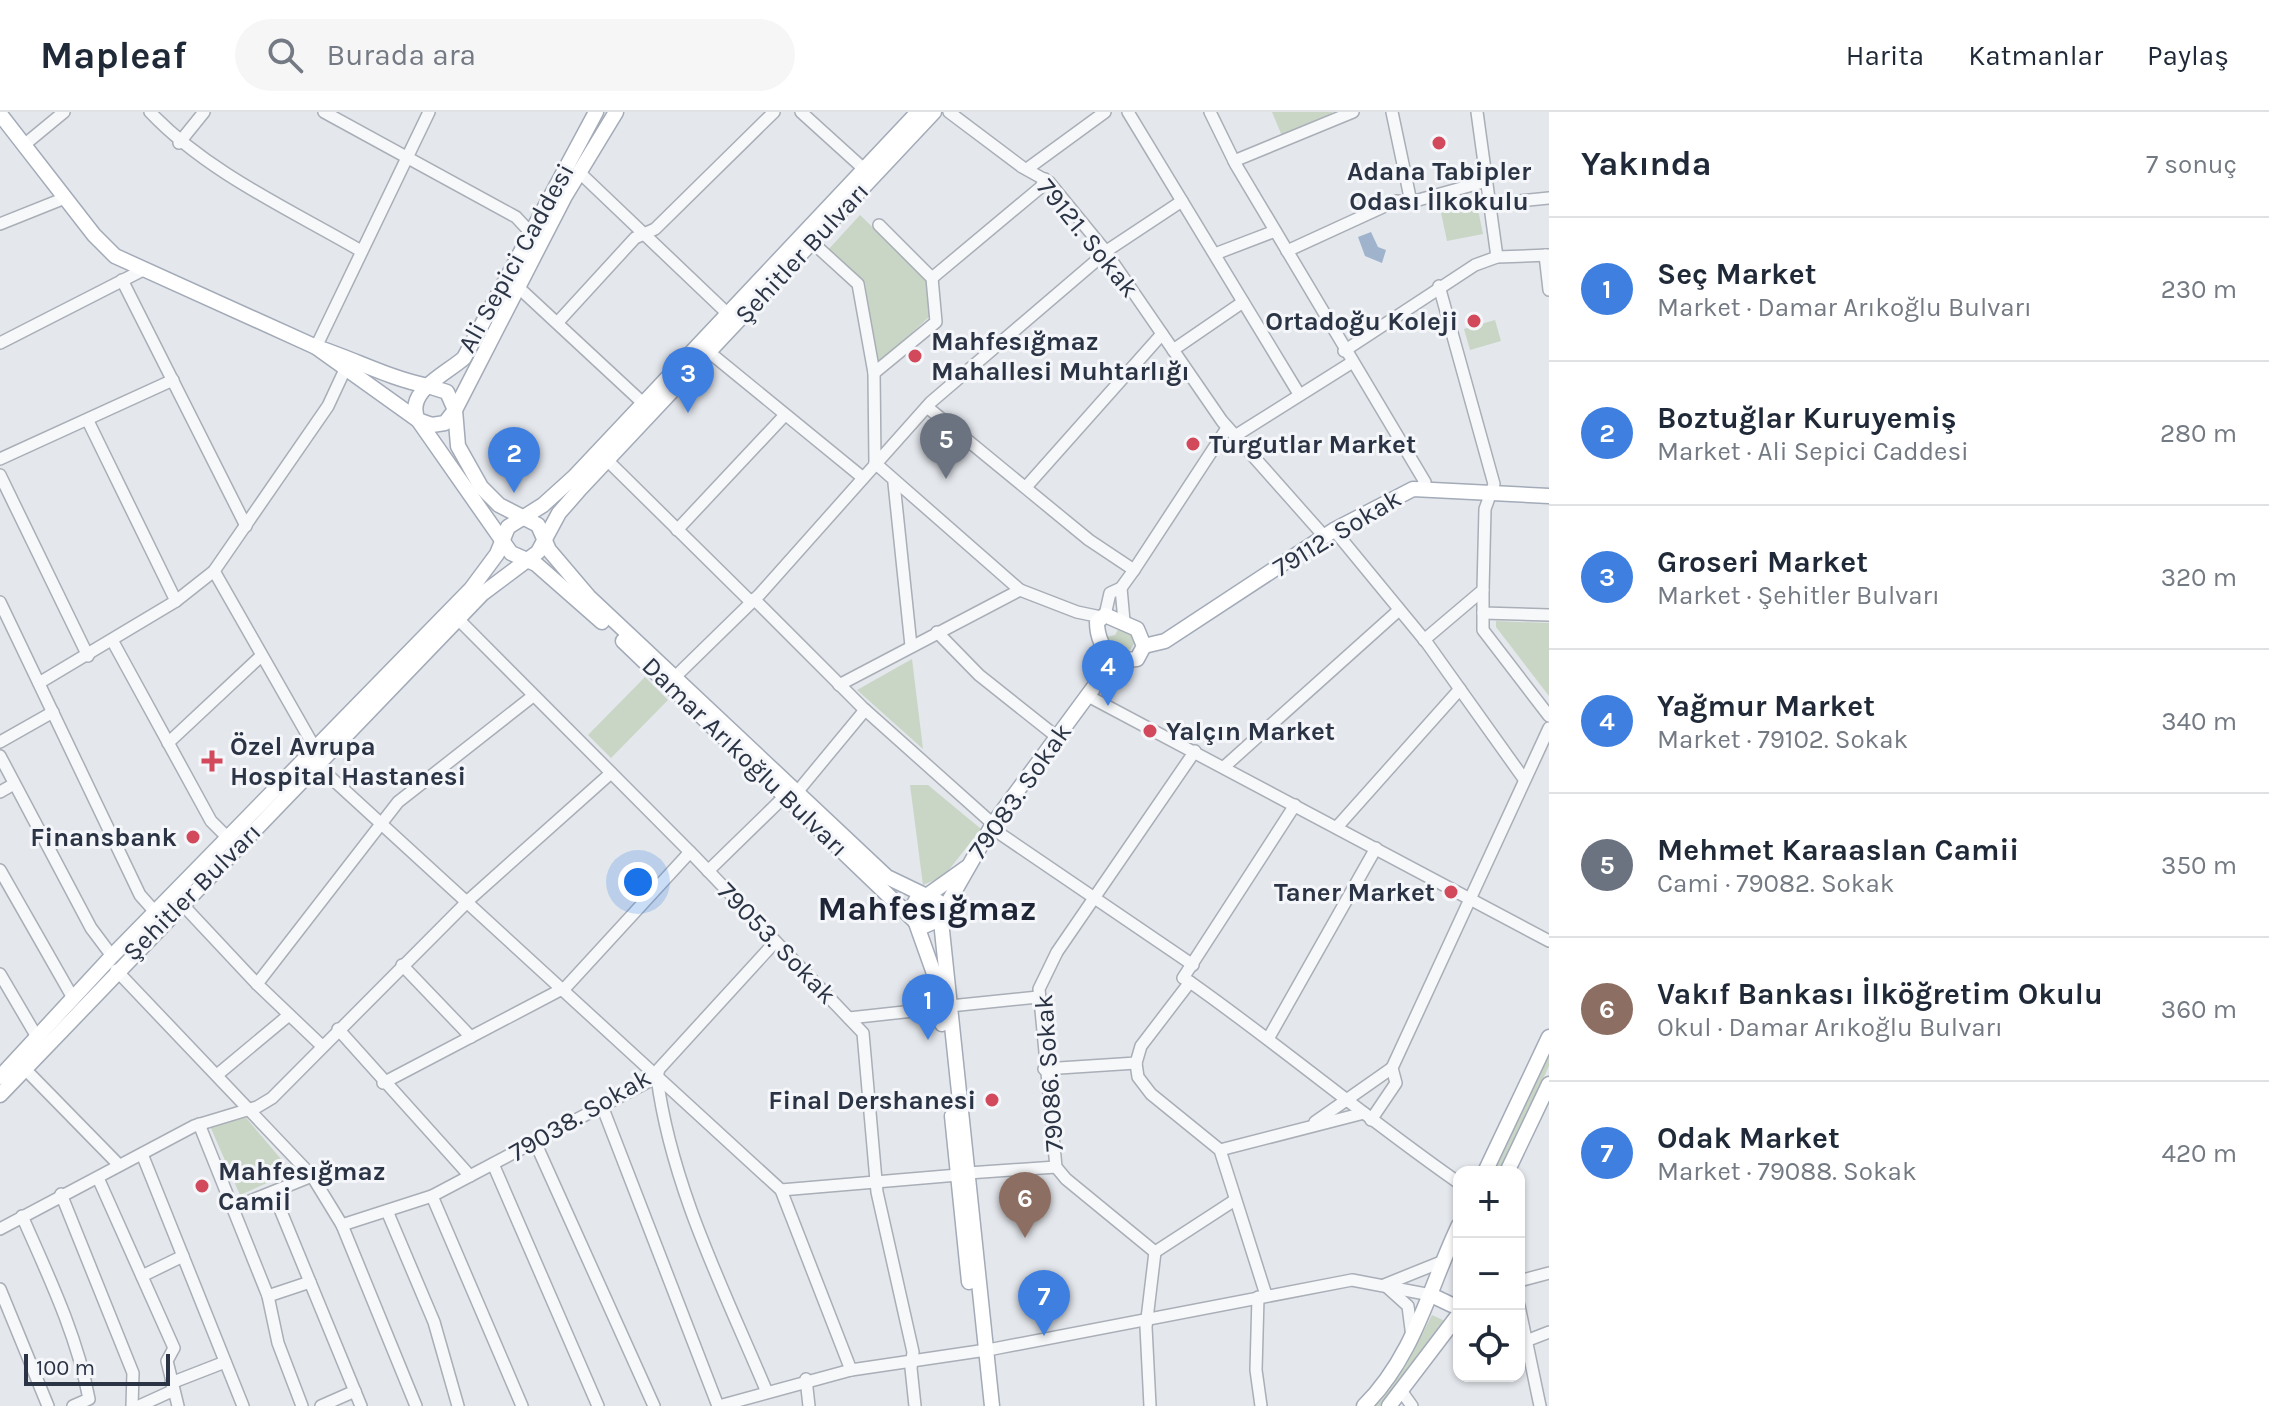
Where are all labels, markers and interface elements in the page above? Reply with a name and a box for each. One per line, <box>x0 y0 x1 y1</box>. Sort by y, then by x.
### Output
search box <box>235 19 795 91</box>
text: Mapleaf <box>40 33 187 78</box>
icon: search <box>263 33 307 77</box>
text: Burada ara <box>327 37 476 73</box>
text: Harita <box>1846 39 1924 72</box>
text: Katmanlar <box>1968 39 2103 72</box>
text: Paylaş <box>2147 39 2229 72</box>
marker: Adana Tabipler Odası İlkokulu <box>1430 134 1448 152</box>
text: Yakında <box>1581 144 1712 184</box>
text: 7 sonuç <box>2146 149 2237 180</box>
place label: Adana Tabipler Odası İlkokulu <box>1347 156 1532 217</box>
street label: Ali Sepici Caddesi <box>451 158 581 358</box>
street label: 79121. Sokak <box>1031 172 1145 304</box>
street label: Şehitler Bulvarı <box>729 176 875 330</box>
text: Seç Market <box>1657 256 1817 292</box>
text: 1 <box>1602 274 1612 305</box>
text: 230 m <box>2161 274 2237 305</box>
text: Market · Damar Arıkoğlu Bulvarı <box>1657 292 2032 323</box>
place label: Ortadoğu Koleji <box>1265 306 1458 337</box>
marker: Ortadoğu Koleji <box>1465 312 1483 330</box>
place label: Mahfesığmaz Mahallesi Muhtarlığı <box>931 326 1190 387</box>
pin: 3 <box>662 347 714 413</box>
marker: Mahfesığmaz Mahallesi Muhtarlığı <box>906 347 924 365</box>
text: Boztuğlar Kuruyemiş <box>1657 400 1957 436</box>
pin: 5 <box>920 413 972 479</box>
text: 2 <box>1599 418 1615 449</box>
text: 280 m <box>2160 418 2237 449</box>
pin: 2 <box>488 427 540 493</box>
place label: Turgutlar Market <box>1209 429 1416 460</box>
marker: Turgutlar Market <box>1184 435 1202 453</box>
text: Market · Ali Sepici Caddesi <box>1657 436 1969 467</box>
street label: 79112. Sokak <box>1267 483 1407 583</box>
text: Groseri Market <box>1657 544 1868 580</box>
text: 3 <box>1599 562 1615 593</box>
text: 320 m <box>2161 562 2237 593</box>
text: Market · Şehitler Bulvarı <box>1657 580 1940 611</box>
pin: 4 <box>1082 640 1134 706</box>
street label: Damar Arıkoğlu Bulvarı <box>636 651 854 863</box>
text: Yağmur Market <box>1657 688 1875 724</box>
text: 4 <box>1599 706 1615 737</box>
text: 340 m <box>2161 706 2237 737</box>
place label: Yalçın Market <box>1166 716 1335 747</box>
street label: 79083. Sokak <box>962 717 1078 865</box>
marker: Yalçın Market <box>1141 722 1159 740</box>
text: Market · 79102. Sokak <box>1657 724 1908 755</box>
place label: Özel Avrupa Hospital Hastanesi <box>230 731 466 792</box>
marker: Özel Avrupa Hospital Hastanesi <box>201 750 223 772</box>
street label: Şehitler Bulvarı <box>117 817 267 967</box>
place label: Finansbank <box>30 822 177 853</box>
marker: Finansbank <box>184 828 202 846</box>
text: Mehmet Karaaslan Camii <box>1657 832 2019 868</box>
text: 5 <box>1599 850 1615 881</box>
text: 350 m <box>2161 850 2237 881</box>
your location <box>618 862 658 902</box>
text: Cami · 79082. Sokak <box>1657 868 1894 899</box>
street label: 79053. Sokak <box>711 876 843 1010</box>
place label: Taner Market <box>1274 877 1435 908</box>
marker: Taner Market <box>1442 883 1460 901</box>
district label: Mahfesığmaz <box>817 889 1037 929</box>
pin: 1 <box>902 974 954 1040</box>
text: Vakıf Bankası İlköğretim Okulu <box>1657 976 2103 1012</box>
street label: 79086. Sokak <box>1028 993 1070 1153</box>
text: 6 <box>1599 994 1615 1025</box>
text: 360 m <box>2161 994 2237 1025</box>
text: Okul · Damar Arıkoğlu Bulvarı <box>1657 1012 2003 1043</box>
street label: 79038. Sokak <box>504 1062 656 1168</box>
place label: Final Dershanesi <box>768 1085 976 1116</box>
marker: Final Dershanesi <box>983 1091 1001 1109</box>
text: Odak Market <box>1657 1120 1840 1156</box>
text: 7 <box>1601 1138 1613 1169</box>
text: 420 m <box>2161 1138 2237 1169</box>
place label: Mahfesığmaz Camiİ <box>218 1156 386 1217</box>
text: Market · 79088. Sokak <box>1657 1156 1917 1187</box>
map controls <box>1453 1166 1525 1382</box>
button: + <box>1453 1166 1525 1238</box>
pin: 6 <box>999 1172 1051 1238</box>
marker: Mahfesığmaz Camiİ <box>193 1177 211 1195</box>
button: − <box>1453 1238 1525 1310</box>
pin: 7 <box>1018 1270 1070 1336</box>
button: locate <box>1453 1310 1525 1382</box>
scale bar <box>24 1350 170 1386</box>
text: 100 m <box>36 1355 95 1381</box>

